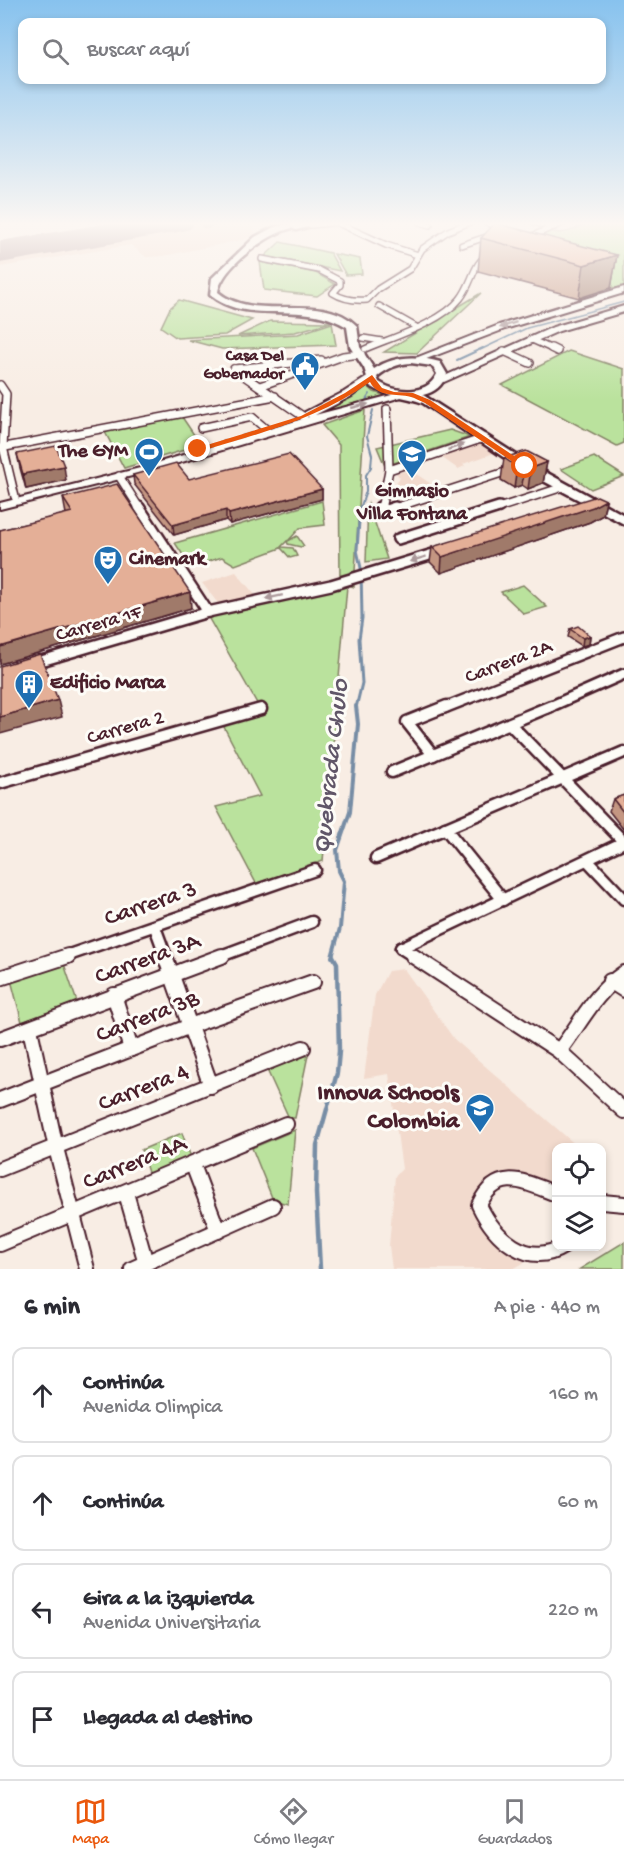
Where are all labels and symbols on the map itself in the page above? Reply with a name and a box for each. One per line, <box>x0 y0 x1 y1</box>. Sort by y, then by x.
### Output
one-way arrow <box>499 321 517 330</box>
place label: Casa Del Gobernador <box>203 348 286 385</box>
public building icon: Casa Del Gobernador <box>289 350 321 392</box>
one-way arrow <box>350 400 369 410</box>
route end <box>184 435 210 461</box>
sports icon: The GYM <box>133 436 165 478</box>
school or university icon: Gimnasio Villa Fontana <box>396 438 428 480</box>
place label: The GYM <box>57 441 129 464</box>
one-way arrow <box>447 442 465 452</box>
route start <box>511 452 537 478</box>
place label: Gimnasio Villa Fontana <box>356 481 468 527</box>
theatre icon: Cinemark <box>92 544 124 586</box>
place label: Cinemark <box>128 549 207 572</box>
one-way arrow <box>409 555 427 564</box>
one-way arrow <box>264 593 283 603</box>
street label: Carrera 1F <box>54 601 146 648</box>
street label: Carrera 2A <box>462 636 557 690</box>
building icon: Edificio Marca <box>13 668 45 710</box>
place label: Edificio Marca <box>50 672 166 696</box>
water label: Quebrada Chulo <box>308 676 358 856</box>
street label: Carrera 2 <box>85 707 167 751</box>
street label: Carrera 3 <box>101 876 201 934</box>
street label: Carrera 3A <box>91 927 206 992</box>
street label: Carrera 3B <box>92 985 204 1051</box>
street label: Carrera 4 <box>95 1058 194 1119</box>
place label: Innova Schools Colombia <box>317 1080 461 1137</box>
school or university icon: Innova Schools Colombia <box>464 1092 496 1134</box>
street label: Carrera 4A <box>79 1130 193 1198</box>

